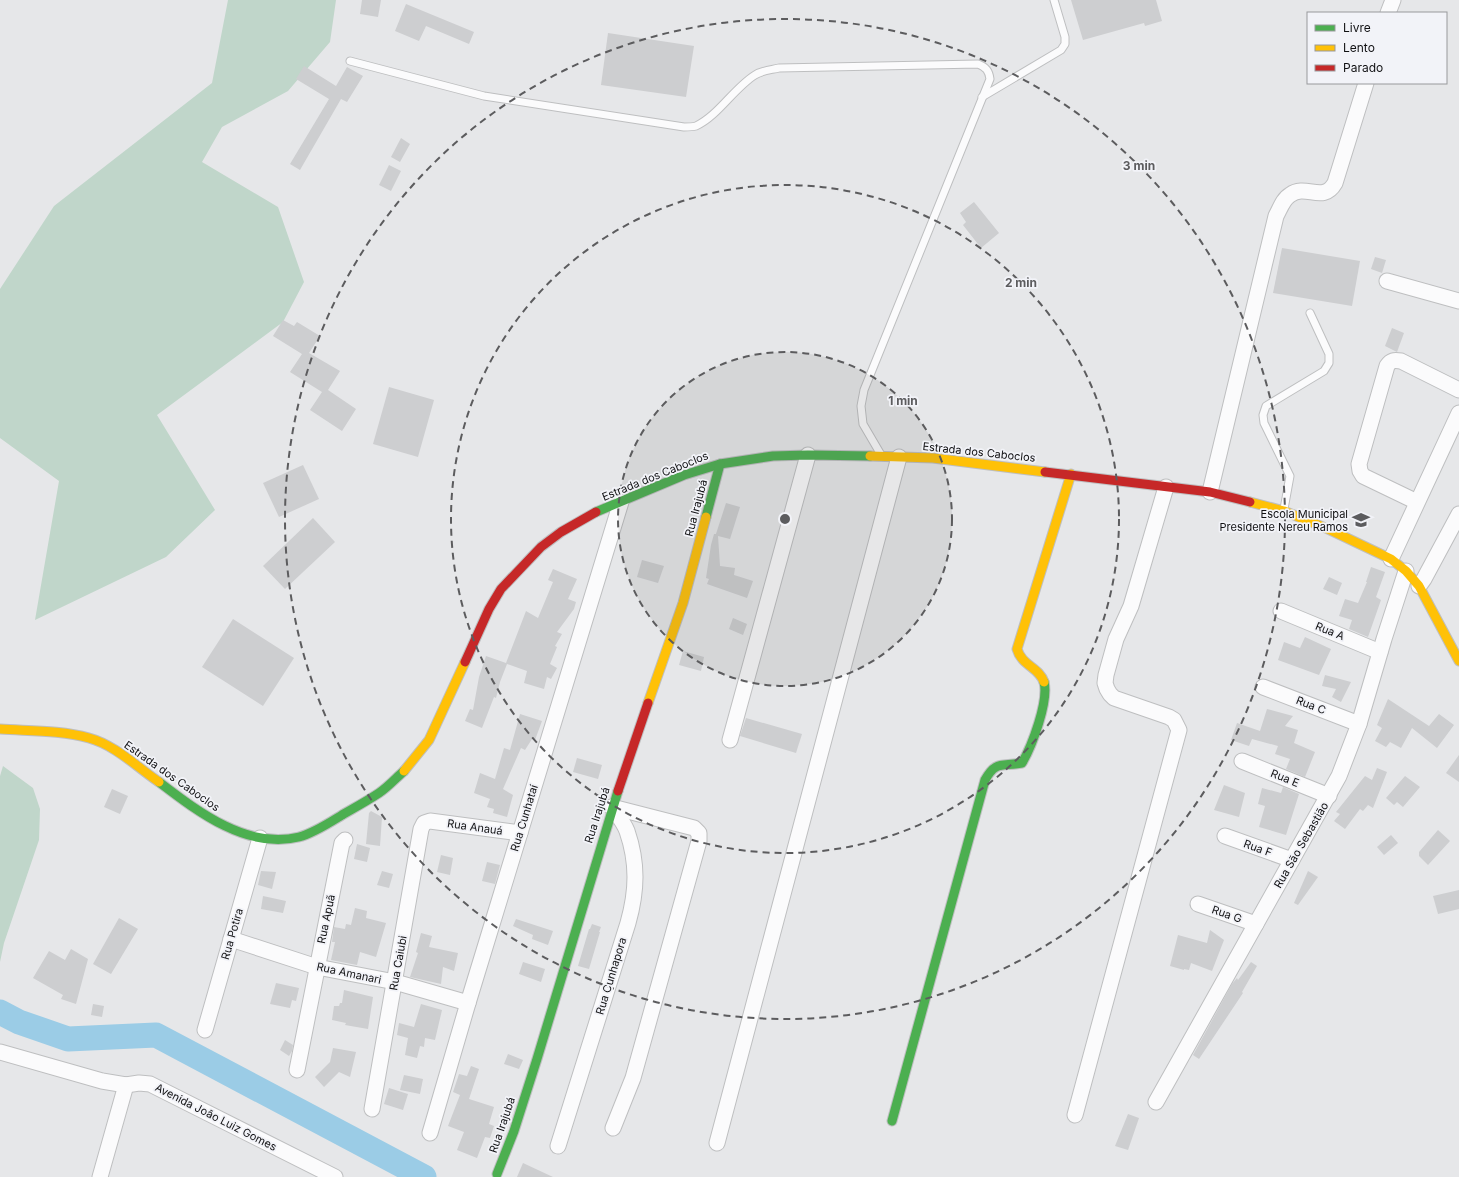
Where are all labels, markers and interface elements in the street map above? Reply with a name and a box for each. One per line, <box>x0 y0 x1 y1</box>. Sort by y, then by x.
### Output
legend <box>1307 12 1447 84</box>
text: Livre <box>1343 20 1371 35</box>
text: Lento <box>1343 40 1375 55</box>
text: Parado <box>1343 60 1383 75</box>
text: 3 min <box>1123 158 1155 173</box>
text: 2 min <box>1005 275 1037 290</box>
text: 1 min <box>888 393 918 408</box>
street label: Estrada dos Caboclos <box>922 439 1036 465</box>
street label: Estrada dos Caboclos <box>600 448 710 504</box>
street label: Rua Irajubá <box>682 478 710 538</box>
place label: Escola Municipal Presidente Nereu Ramos <box>1220 507 1348 534</box>
school or university icon: Escola Municipal Presidente Nereu Ramos <box>1351 510 1371 530</box>
centre of rings <box>778 512 792 526</box>
street label: Rua A <box>1313 619 1347 643</box>
street label: Rua C <box>1294 693 1328 717</box>
street label: Estrada dos Caboclos <box>122 738 223 814</box>
street label: Rua E <box>1269 766 1301 790</box>
street label: Rua Cunhataí <box>507 783 541 853</box>
street label: Rua Irajubá <box>581 785 613 845</box>
street label: Rua São Sebastião <box>1271 799 1332 891</box>
street label: Rua Anauá <box>446 816 504 838</box>
street label: Rua F <box>1242 836 1274 860</box>
street label: Rua Apuã <box>314 893 338 945</box>
street label: Rua G <box>1210 902 1244 926</box>
street label: Rua Potira <box>218 907 246 961</box>
street label: Rua Caiubi <box>386 934 410 992</box>
street label: Rua Cunhapora <box>593 936 629 1016</box>
street label: Rua Amanari <box>315 959 383 987</box>
street label: Avenida João Luiz Gomes <box>153 1080 279 1154</box>
street label: Rua Irajubá <box>486 1095 518 1155</box>

